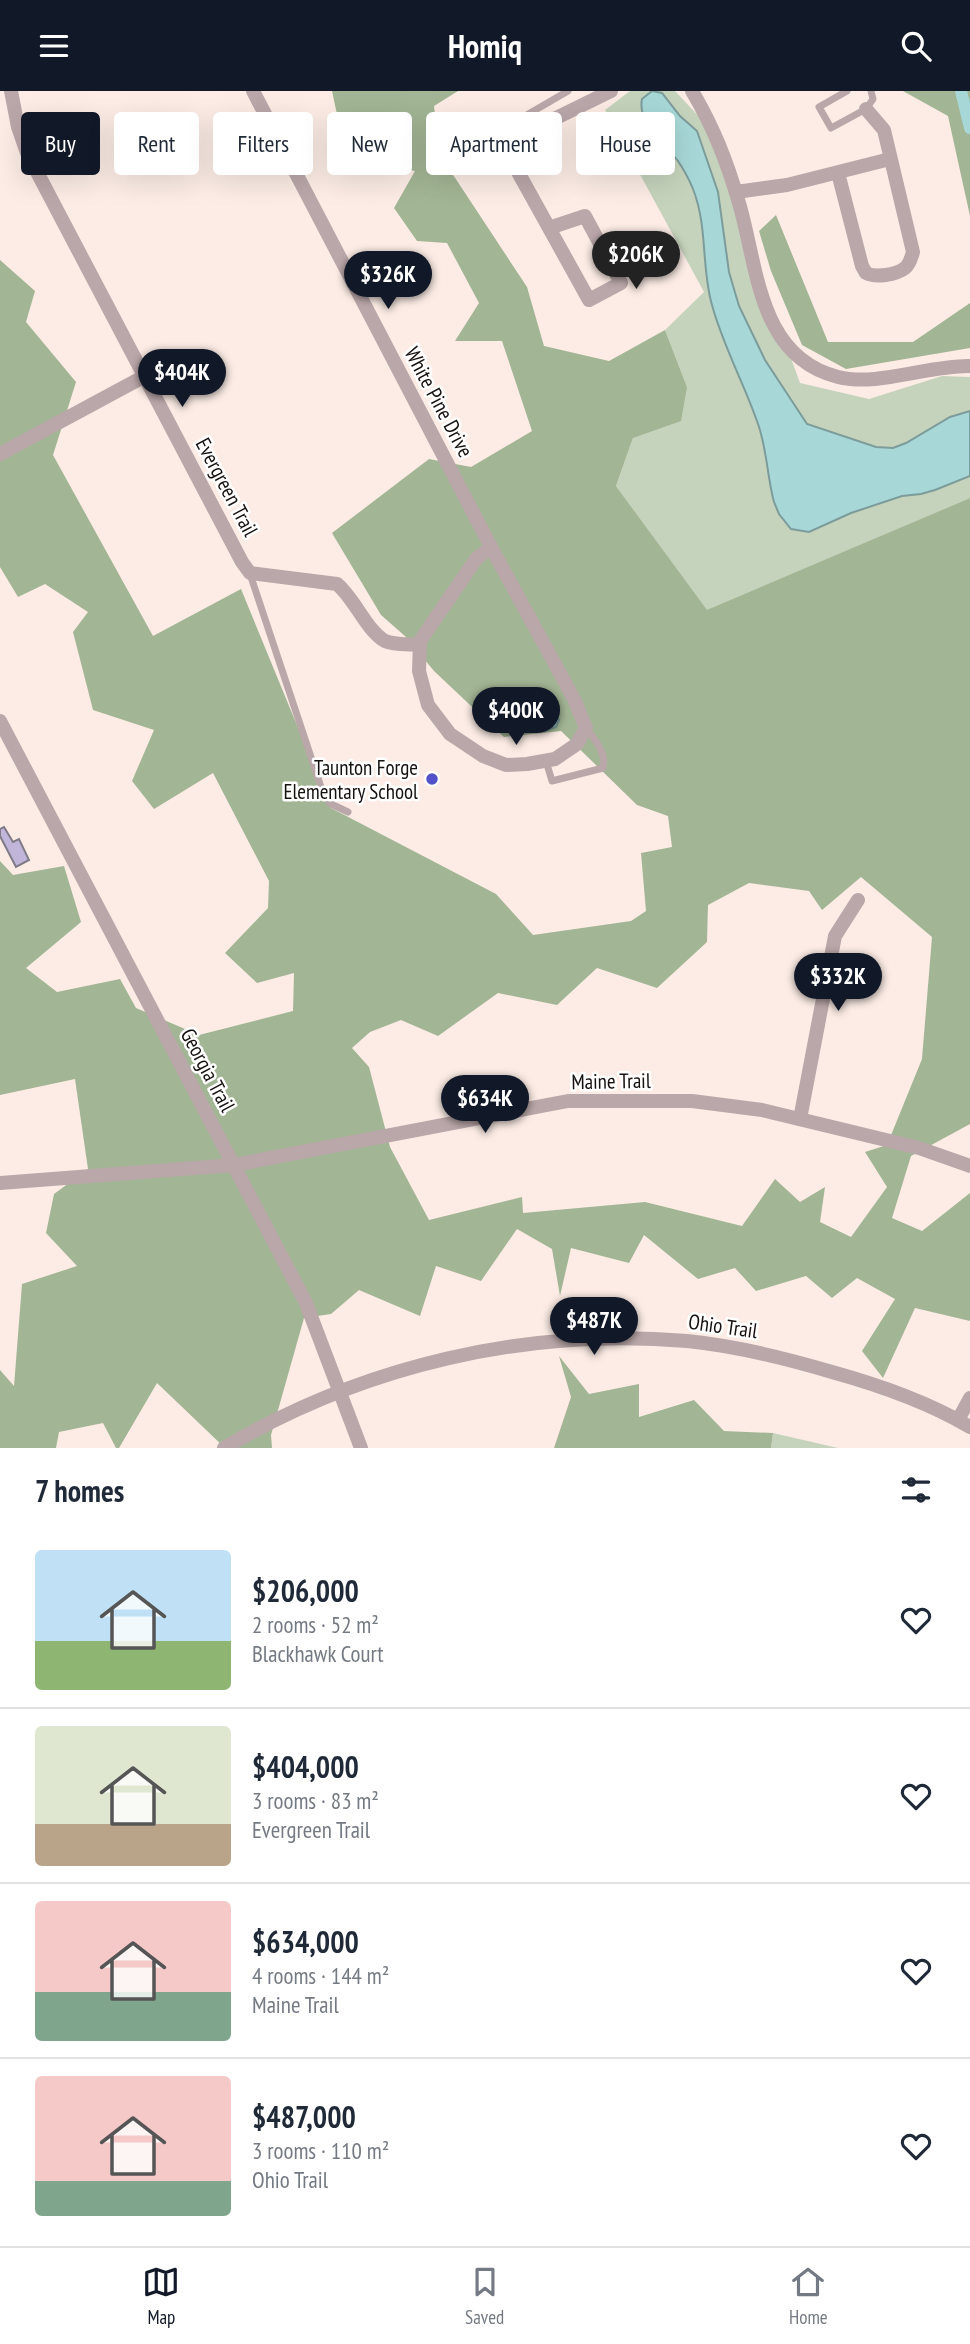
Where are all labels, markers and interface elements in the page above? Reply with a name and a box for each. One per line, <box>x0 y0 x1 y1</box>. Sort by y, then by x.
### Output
text: Homiq <box>448 25 522 67</box>
icon: menu <box>35 27 73 65</box>
icon: search <box>897 27 935 65</box>
chip: Buy <box>21 112 100 175</box>
chip: Rent <box>114 112 199 175</box>
chip: Filters <box>213 112 313 175</box>
chip: New <box>327 112 412 175</box>
chip: Apartment <box>426 112 562 175</box>
chip: House <box>576 112 675 175</box>
pin: $206K <box>587 231 685 291</box>
text: $206K <box>608 239 664 268</box>
pin: $326K <box>339 251 437 311</box>
text: $326K <box>360 259 416 288</box>
street label: White Pine Drive <box>399 342 479 462</box>
pin: $404K <box>133 349 231 409</box>
text: $404K <box>154 357 210 386</box>
street label: Evergreen Trail <box>190 433 264 541</box>
pin: $400K <box>467 687 565 747</box>
text: $400K <box>488 695 544 724</box>
place label: Taunton Forge Elementary School <box>283 754 418 805</box>
marker: Taunton Forge Elementary School <box>424 771 440 787</box>
pin: $332K <box>789 953 887 1013</box>
text: $332K <box>810 961 866 990</box>
street label: Georgia Trail <box>175 1024 241 1117</box>
street label: Maine Trail <box>571 1067 651 1095</box>
pin: $634K <box>436 1075 534 1135</box>
text: $634K <box>457 1083 513 1112</box>
pin: $487K <box>545 1297 643 1357</box>
text: $487K <box>566 1305 622 1334</box>
street label: Ohio Trail <box>687 1308 759 1344</box>
text: 7 homes <box>35 1471 124 1510</box>
icon: filters <box>897 1471 935 1509</box>
text: $206,000 <box>252 1571 359 1610</box>
icon: home <box>91 1578 175 1662</box>
icon: heart <box>897 1601 935 1639</box>
text: 2 rooms · 52 m² <box>252 1610 379 1639</box>
text: Blackhawk Court <box>252 1639 384 1668</box>
text: $404,000 <box>252 1747 359 1786</box>
icon: home <box>91 1754 175 1838</box>
icon: heart <box>897 1777 935 1815</box>
text: 3 rooms · 83 m² <box>252 1786 379 1815</box>
text: Evergreen Trail <box>252 1815 370 1844</box>
text: $634,000 <box>252 1922 359 1961</box>
icon: home <box>91 1929 175 2013</box>
icon: heart <box>897 1952 935 1990</box>
text: 4 rooms · 144 m² <box>252 1961 389 1990</box>
text: Maine Trail <box>252 1990 339 2019</box>
text: $487,000 <box>252 2097 356 2136</box>
icon: home <box>91 2104 175 2188</box>
icon: heart <box>897 2127 935 2165</box>
text: 3 rooms · 110 m² <box>252 2136 389 2165</box>
text: Ohio Trail <box>252 2165 328 2194</box>
tab: Map <box>142 2263 180 2329</box>
tab: Saved <box>465 2263 504 2329</box>
tab: Home <box>789 2263 828 2329</box>

